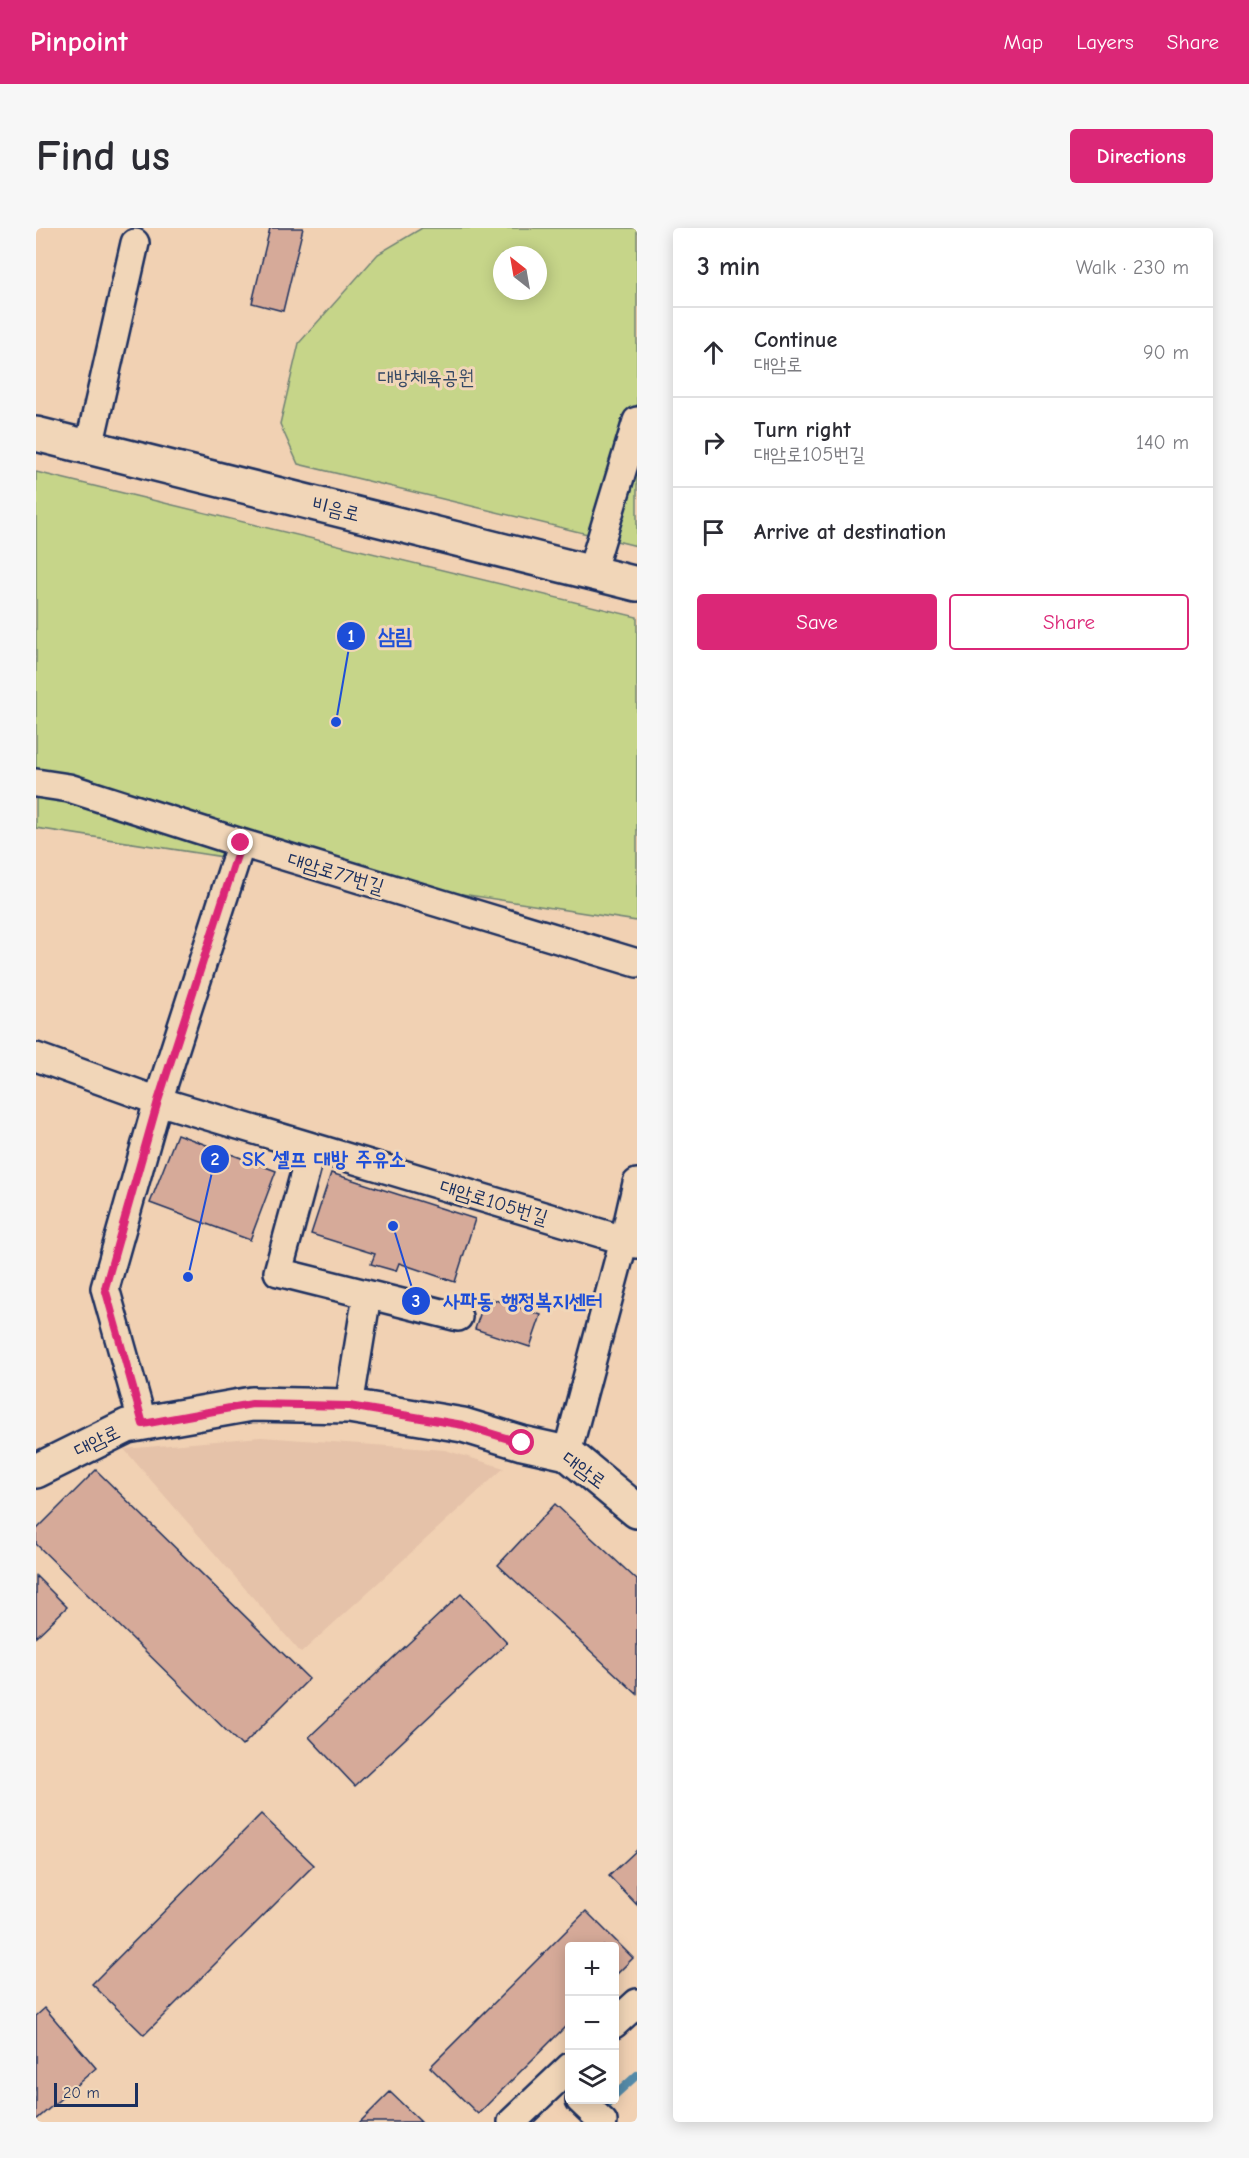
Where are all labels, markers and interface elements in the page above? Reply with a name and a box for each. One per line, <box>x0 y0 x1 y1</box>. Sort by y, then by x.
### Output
text: Pinpoint <box>30 26 128 58</box>
text: Map <box>1004 30 1043 54</box>
text: Layers <box>1076 30 1134 54</box>
text: Share <box>1167 30 1219 54</box>
button: Directions <box>1070 129 1213 183</box>
text: Find us <box>36 132 170 181</box>
north arrow <box>493 246 547 300</box>
text: 3 min <box>697 252 760 282</box>
text: Walk · 230 m <box>1076 256 1189 279</box>
text: Continue <box>754 327 837 353</box>
icon: ahead <box>697 336 730 369</box>
text: 90 m <box>1143 341 1189 364</box>
text: 대암로 <box>754 353 802 376</box>
park label: 대방체육공원 <box>378 366 474 389</box>
text: Turn right <box>754 417 851 443</box>
icon: right <box>697 426 730 459</box>
text: 140 m <box>1136 431 1189 454</box>
text: 대암로105번길 <box>754 443 865 466</box>
street label: 비음로 <box>310 492 362 526</box>
icon: arrive <box>697 516 730 549</box>
text: Arrive at destination <box>754 519 946 545</box>
button: Save <box>697 594 937 650</box>
button: Share <box>949 594 1189 650</box>
callout: 삼림 <box>336 616 424 655</box>
text: 삼림 <box>378 624 412 648</box>
text: 1 <box>347 626 355 647</box>
route end <box>227 829 253 855</box>
street label: 대암로77번길 <box>285 847 387 899</box>
callout: SK 셀프 대방 주유소 <box>200 1139 418 1178</box>
text: SK 셀프 대방 주유소 <box>242 1147 406 1171</box>
text: 2 <box>211 1149 220 1170</box>
street label: 대암로105번길 <box>437 1175 551 1229</box>
callout: 사파동 행정복지센터 <box>401 1281 615 1320</box>
text: 사파동 행정복지센터 <box>442 1289 603 1313</box>
text: 3 <box>412 1291 420 1312</box>
street label: 대암로 <box>70 1420 124 1462</box>
route start <box>508 1429 534 1455</box>
street label: 대암로 <box>558 1447 610 1493</box>
map controls <box>565 1942 619 2104</box>
button: + <box>565 1942 619 1996</box>
button: − <box>565 1996 619 2050</box>
button: layers <box>565 2050 619 2104</box>
scale bar <box>54 2080 138 2108</box>
text: 20 m <box>63 2084 100 2102</box>

